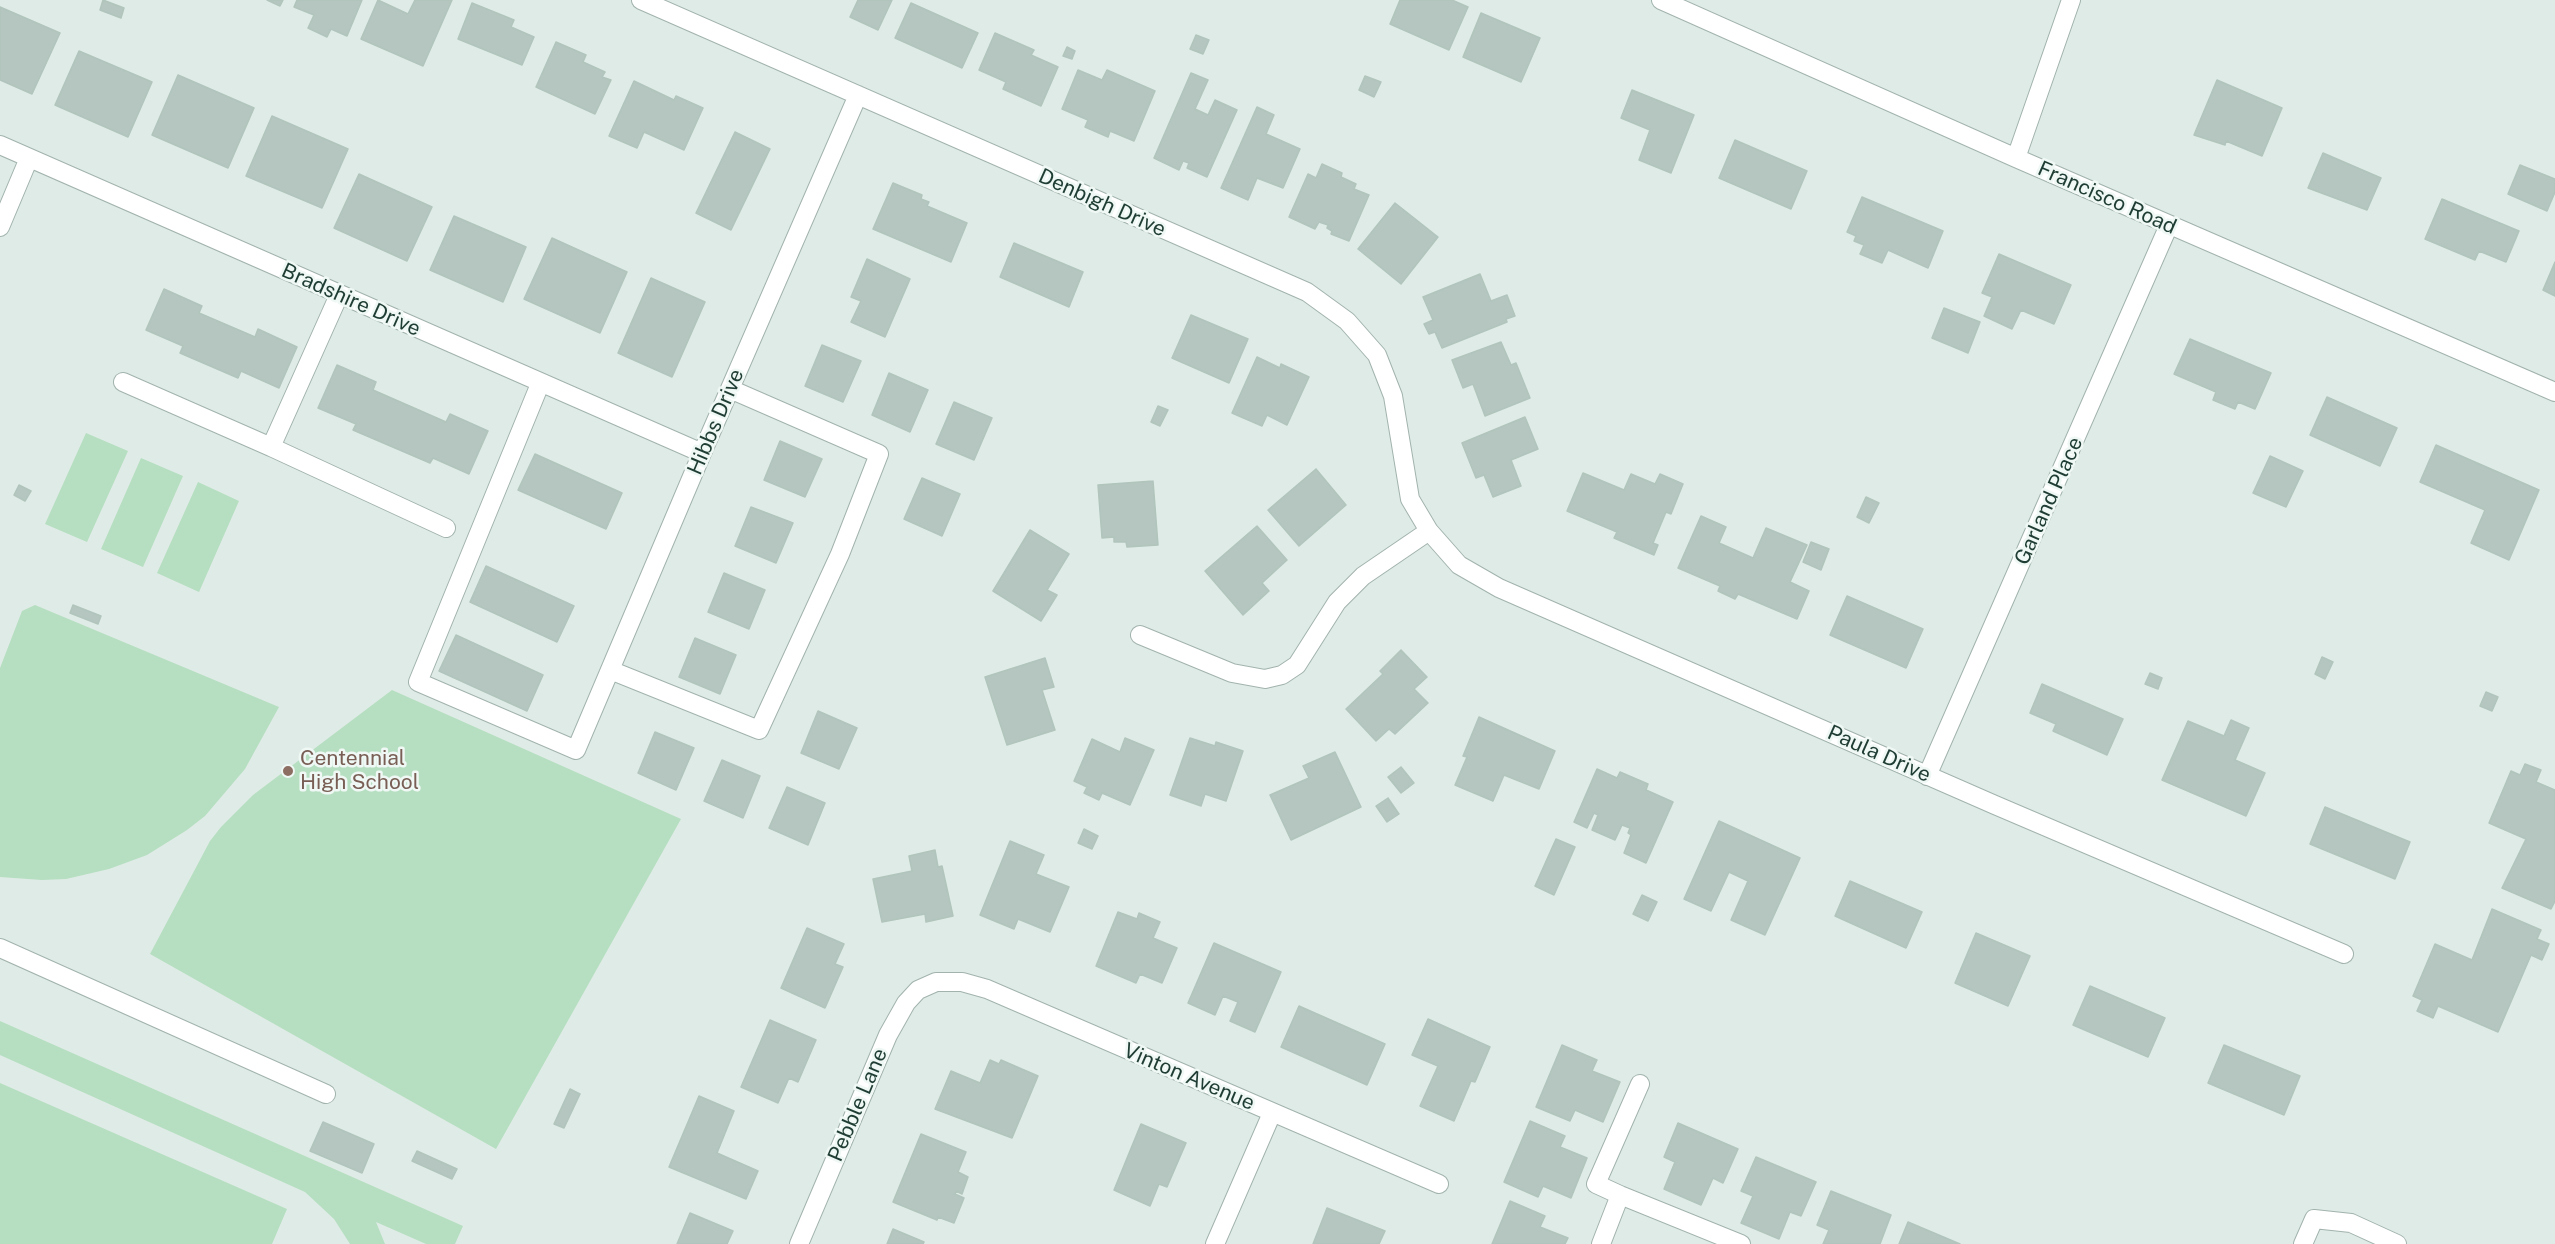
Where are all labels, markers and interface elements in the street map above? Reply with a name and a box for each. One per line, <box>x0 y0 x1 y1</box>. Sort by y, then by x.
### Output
street label: Francisco Road <box>2034 156 2180 240</box>
street label: Denbigh Drive <box>1034 164 1170 242</box>
street label: Bradshire Drive <box>278 258 424 342</box>
street label: Hibbs Drive <box>682 365 750 479</box>
street label: Garland Place <box>2010 433 2088 569</box>
street label: Paula Drive <box>1823 720 1935 788</box>
place label: Centennial High School <box>300 746 419 796</box>
marker: Centennial High School <box>281 764 295 778</box>
street label: Vinton Avenue <box>1120 1038 1258 1116</box>
street label: Pebble Lane <box>823 1045 893 1165</box>

